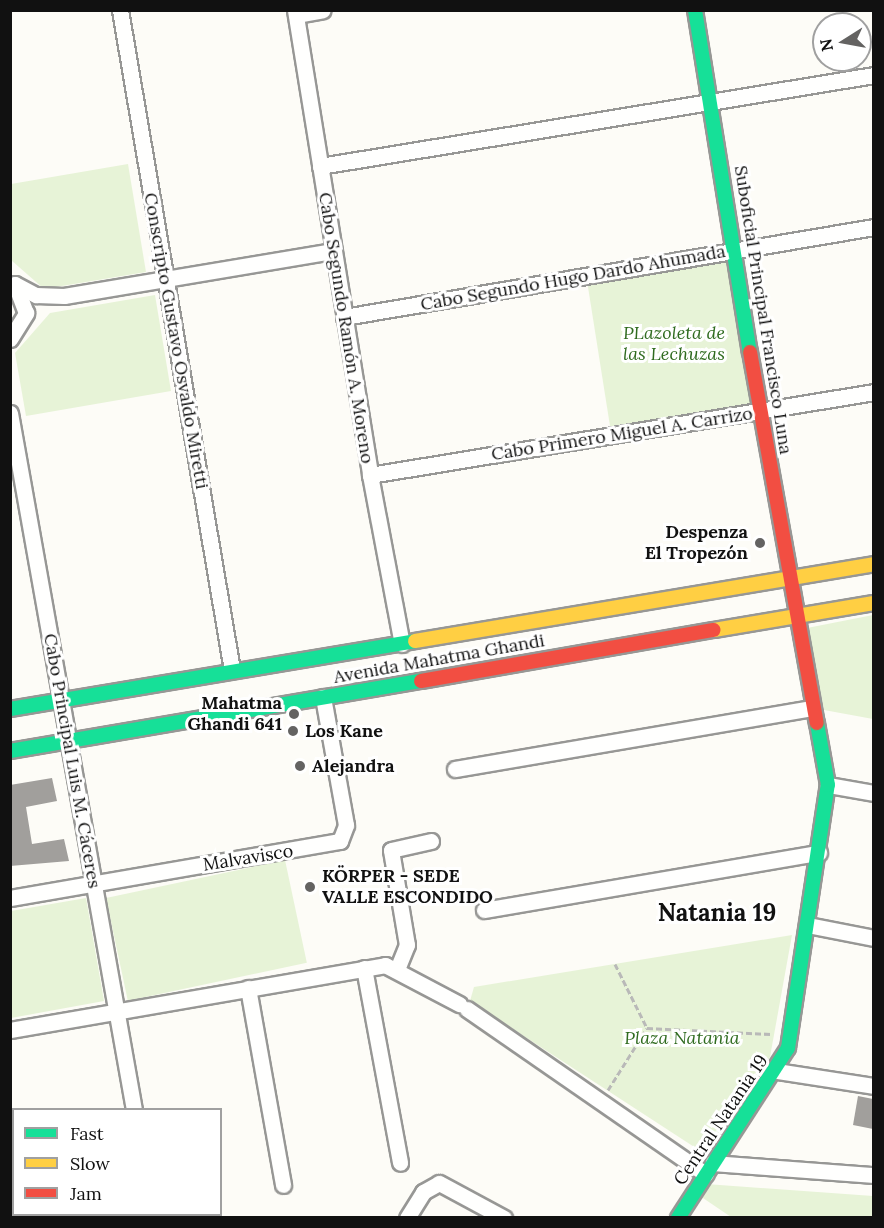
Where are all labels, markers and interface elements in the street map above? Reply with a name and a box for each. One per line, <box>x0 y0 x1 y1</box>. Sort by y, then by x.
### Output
north arrow <box>812 12 872 72</box>
text: N <box>815 37 837 53</box>
street label: Suboficial Principal Francisco Luna <box>729 164 797 456</box>
street label: Conscripto Gustavo Osvaldo Miretti <box>139 191 213 491</box>
street label: Cabo Segundo Ramón A. Moreno <box>314 191 378 465</box>
street label: Cabo Segundo Hugo Dardo Ahumada <box>419 241 727 315</box>
park label: PLazoleta de las Lechuzas <box>623 323 725 366</box>
street label: Cabo Primero Miguel A. Carrizo <box>490 403 754 465</box>
place label: Despenza El Tropezón <box>645 522 748 564</box>
marker: Despenza El Tropezón <box>753 536 767 550</box>
street label: Avenida Mahatma Ghandi <box>332 630 546 688</box>
street label: Cabo Principal Luis M. Cáceres <box>39 632 105 890</box>
place label: Mahatma Ghandi 641 <box>188 693 282 736</box>
marker: Mahatma Ghandi 641 <box>287 707 301 721</box>
place label: Los Kane <box>305 720 383 742</box>
marker: Los Kane <box>286 724 300 738</box>
place label: Alejandra <box>312 755 394 777</box>
marker: Alejandra <box>293 759 307 773</box>
street label: Malvavisco <box>201 840 295 876</box>
place label: KÖRPER - SEDE VALLE ESCONDIDO <box>322 866 493 908</box>
marker: KÖRPER - SEDE VALLE ESCONDIDO <box>303 880 317 894</box>
district label: Natania 19 <box>658 899 776 927</box>
park label: Plaza Natania <box>624 1027 740 1049</box>
street label: Central Natania 19 <box>669 1051 773 1189</box>
legend <box>12 1108 222 1216</box>
text: Fast <box>70 1122 104 1145</box>
text: Slow <box>70 1152 110 1175</box>
text: Jam <box>70 1182 102 1205</box>

